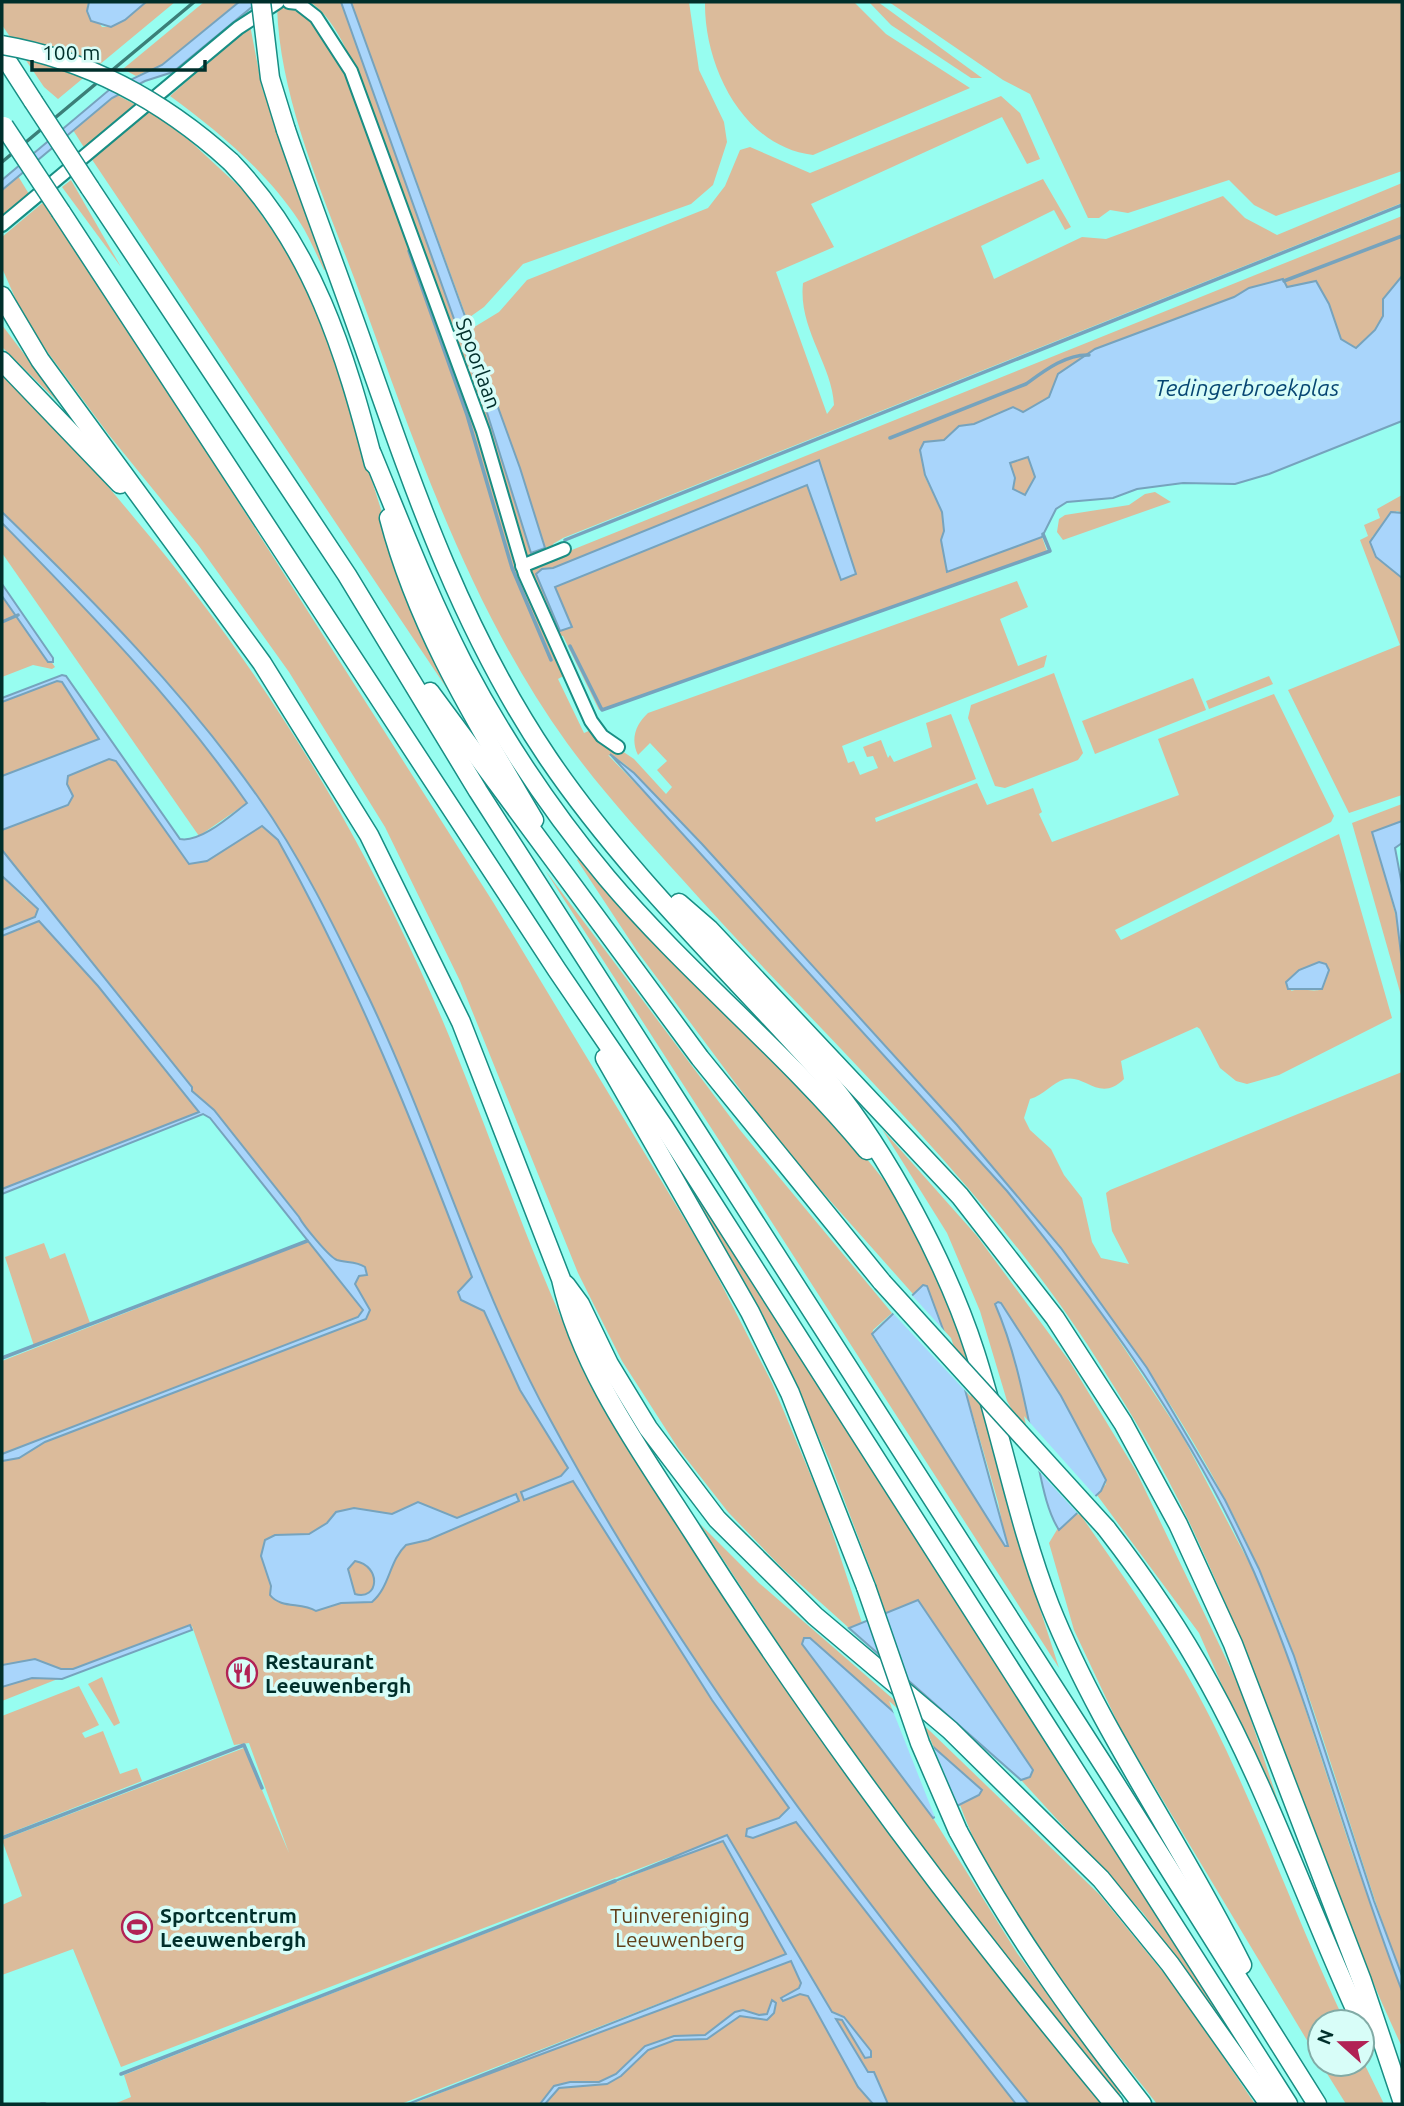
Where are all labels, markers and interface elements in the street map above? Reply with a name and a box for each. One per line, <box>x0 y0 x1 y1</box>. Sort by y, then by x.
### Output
scale bar <box>32 28 205 72</box>
text: 100 m <box>42 40 100 64</box>
street label: Spoorlaan <box>451 314 507 412</box>
water label: Tedingerbroekplas <box>1155 375 1340 400</box>
place label: Restaurant Leeuwenbergh <box>265 1649 411 1697</box>
restaurant icon: Restaurant Leeuwenbergh <box>225 1656 259 1690</box>
place label: Sportcentrum Leeuwenbergh <box>160 1903 306 1951</box>
park label: Tuinvereniging Leeuwenberg <box>610 1903 750 1951</box>
sports icon: Sportcentrum Leeuwenbergh <box>120 1910 154 1944</box>
north arrow <box>1306 2008 1376 2078</box>
text: N <box>1312 2026 1338 2047</box>

